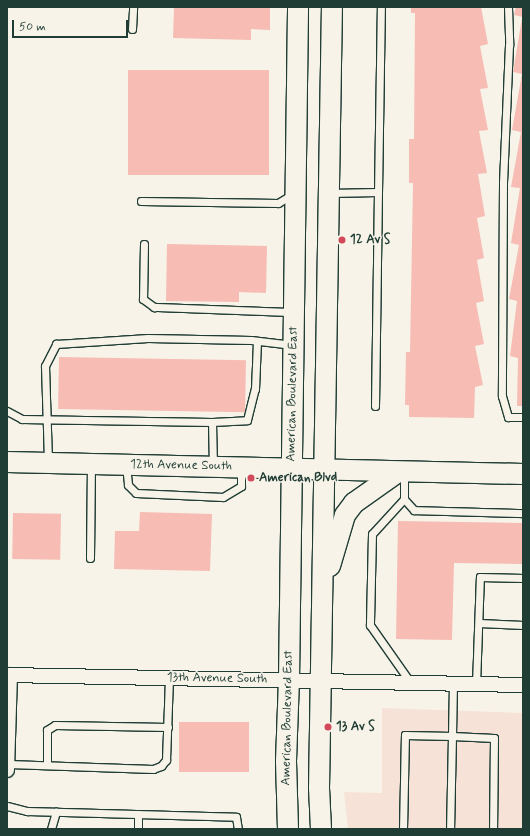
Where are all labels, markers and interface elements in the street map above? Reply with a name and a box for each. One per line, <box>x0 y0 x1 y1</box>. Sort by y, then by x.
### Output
scale bar <box>14 12 130 38</box>
text: 50 m <box>19 19 46 35</box>
place label: 12 Av S <box>350 232 391 248</box>
marker: 12 Av S <box>337 235 347 245</box>
street label: American Boulevard East <box>284 327 302 461</box>
street label: 12th Avenue South <box>131 457 231 475</box>
place label: American Blvd <box>259 470 337 486</box>
marker: American Blvd <box>246 473 256 483</box>
street label: American Boulevard East <box>279 651 297 785</box>
street label: 13th Avenue South <box>168 670 266 688</box>
place label: 13 Av S <box>336 719 376 735</box>
marker: 13 Av S <box>323 722 333 732</box>

